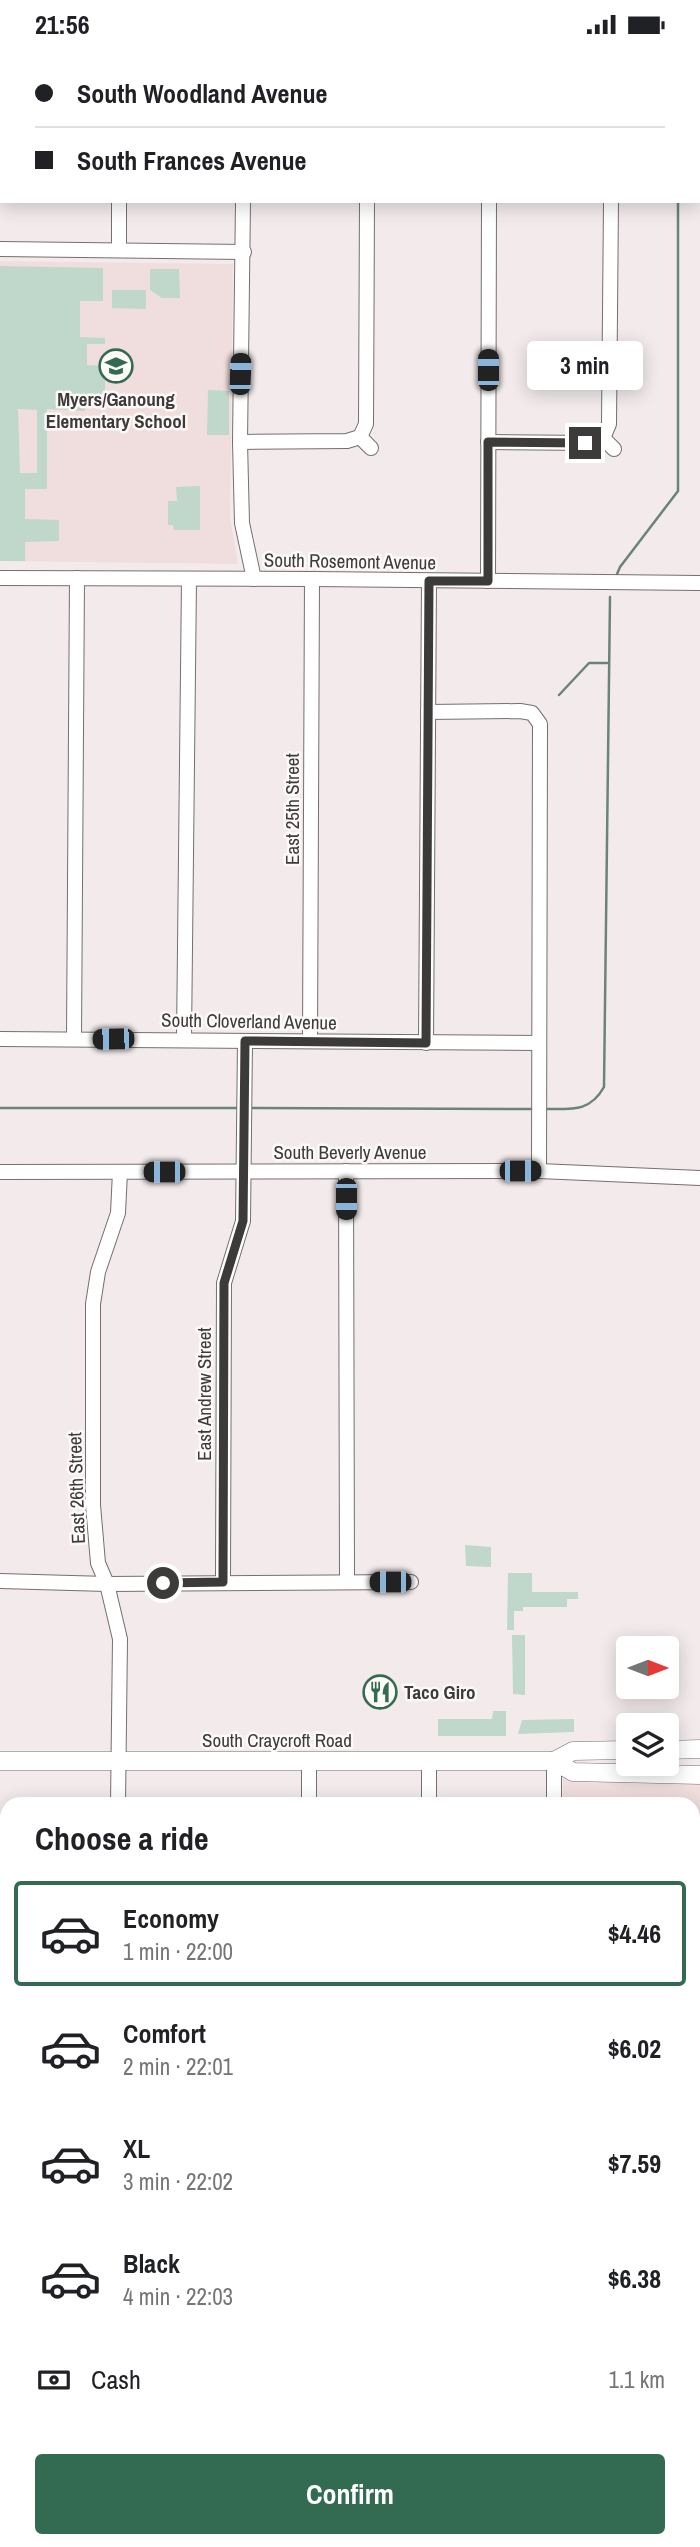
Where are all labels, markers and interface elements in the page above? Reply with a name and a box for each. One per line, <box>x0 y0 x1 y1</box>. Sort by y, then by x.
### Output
text: 21:56 <box>35 7 90 42</box>
text: South Woodland Avenue <box>77 76 327 111</box>
text: South Frances Avenue <box>77 143 306 178</box>
callout: 3 min <box>527 341 643 391</box>
school or university icon: Myers/Ganoung Elementary School <box>97 347 135 385</box>
car <box>478 349 499 391</box>
text: 3 min <box>560 350 610 381</box>
car <box>229 353 252 395</box>
place label: Myers/Ganoung Elementary School <box>46 386 186 434</box>
route end <box>569 427 601 459</box>
street label: South Rosemont Avenue <box>264 547 436 575</box>
street label: East 25th Street <box>279 752 305 865</box>
street label: South Cloverland Avenue <box>161 1006 337 1036</box>
car <box>92 1028 135 1050</box>
street label: South Beverly Avenue <box>273 1139 427 1165</box>
car <box>500 1161 542 1182</box>
car <box>144 1162 186 1183</box>
car <box>336 1178 357 1220</box>
street label: East Andrew Street <box>191 1327 217 1461</box>
street label: East 26th Street <box>61 1431 91 1544</box>
route start <box>147 1567 179 1599</box>
car <box>370 1572 412 1593</box>
north arrow <box>616 1636 679 1699</box>
map controls <box>616 1636 679 1776</box>
restaurant icon: Taco Giro <box>361 1673 399 1711</box>
place label: Taco Giro <box>404 1679 476 1705</box>
button: layers <box>616 1713 679 1776</box>
street label: South Craycroft Road <box>202 1727 352 1753</box>
text: Choose a ride <box>35 1817 209 1860</box>
text: Economy <box>123 1901 219 1936</box>
icon: car <box>39 1902 102 1965</box>
text: $4.46 <box>608 1916 661 1951</box>
text: 1 min · 22:00 <box>123 1936 233 1967</box>
text: Comfort <box>123 2016 206 2051</box>
icon: car <box>39 2017 102 2080</box>
text: $6.02 <box>608 2031 661 2066</box>
text: 2 min · 22:01 <box>123 2051 233 2082</box>
text: XL <box>123 2131 150 2166</box>
icon: car <box>39 2132 102 2195</box>
text: $7.59 <box>608 2146 661 2181</box>
text: 3 min · 22:02 <box>123 2166 233 2197</box>
text: Black <box>123 2246 180 2281</box>
icon: car <box>39 2247 102 2310</box>
text: $6.38 <box>608 2261 661 2296</box>
text: 4 min · 22:03 <box>123 2281 233 2312</box>
icon: cash <box>35 2361 73 2399</box>
text: Cash <box>91 2362 141 2397</box>
text: 1.1 km <box>608 2364 665 2395</box>
button: Confirm <box>35 2454 665 2534</box>

